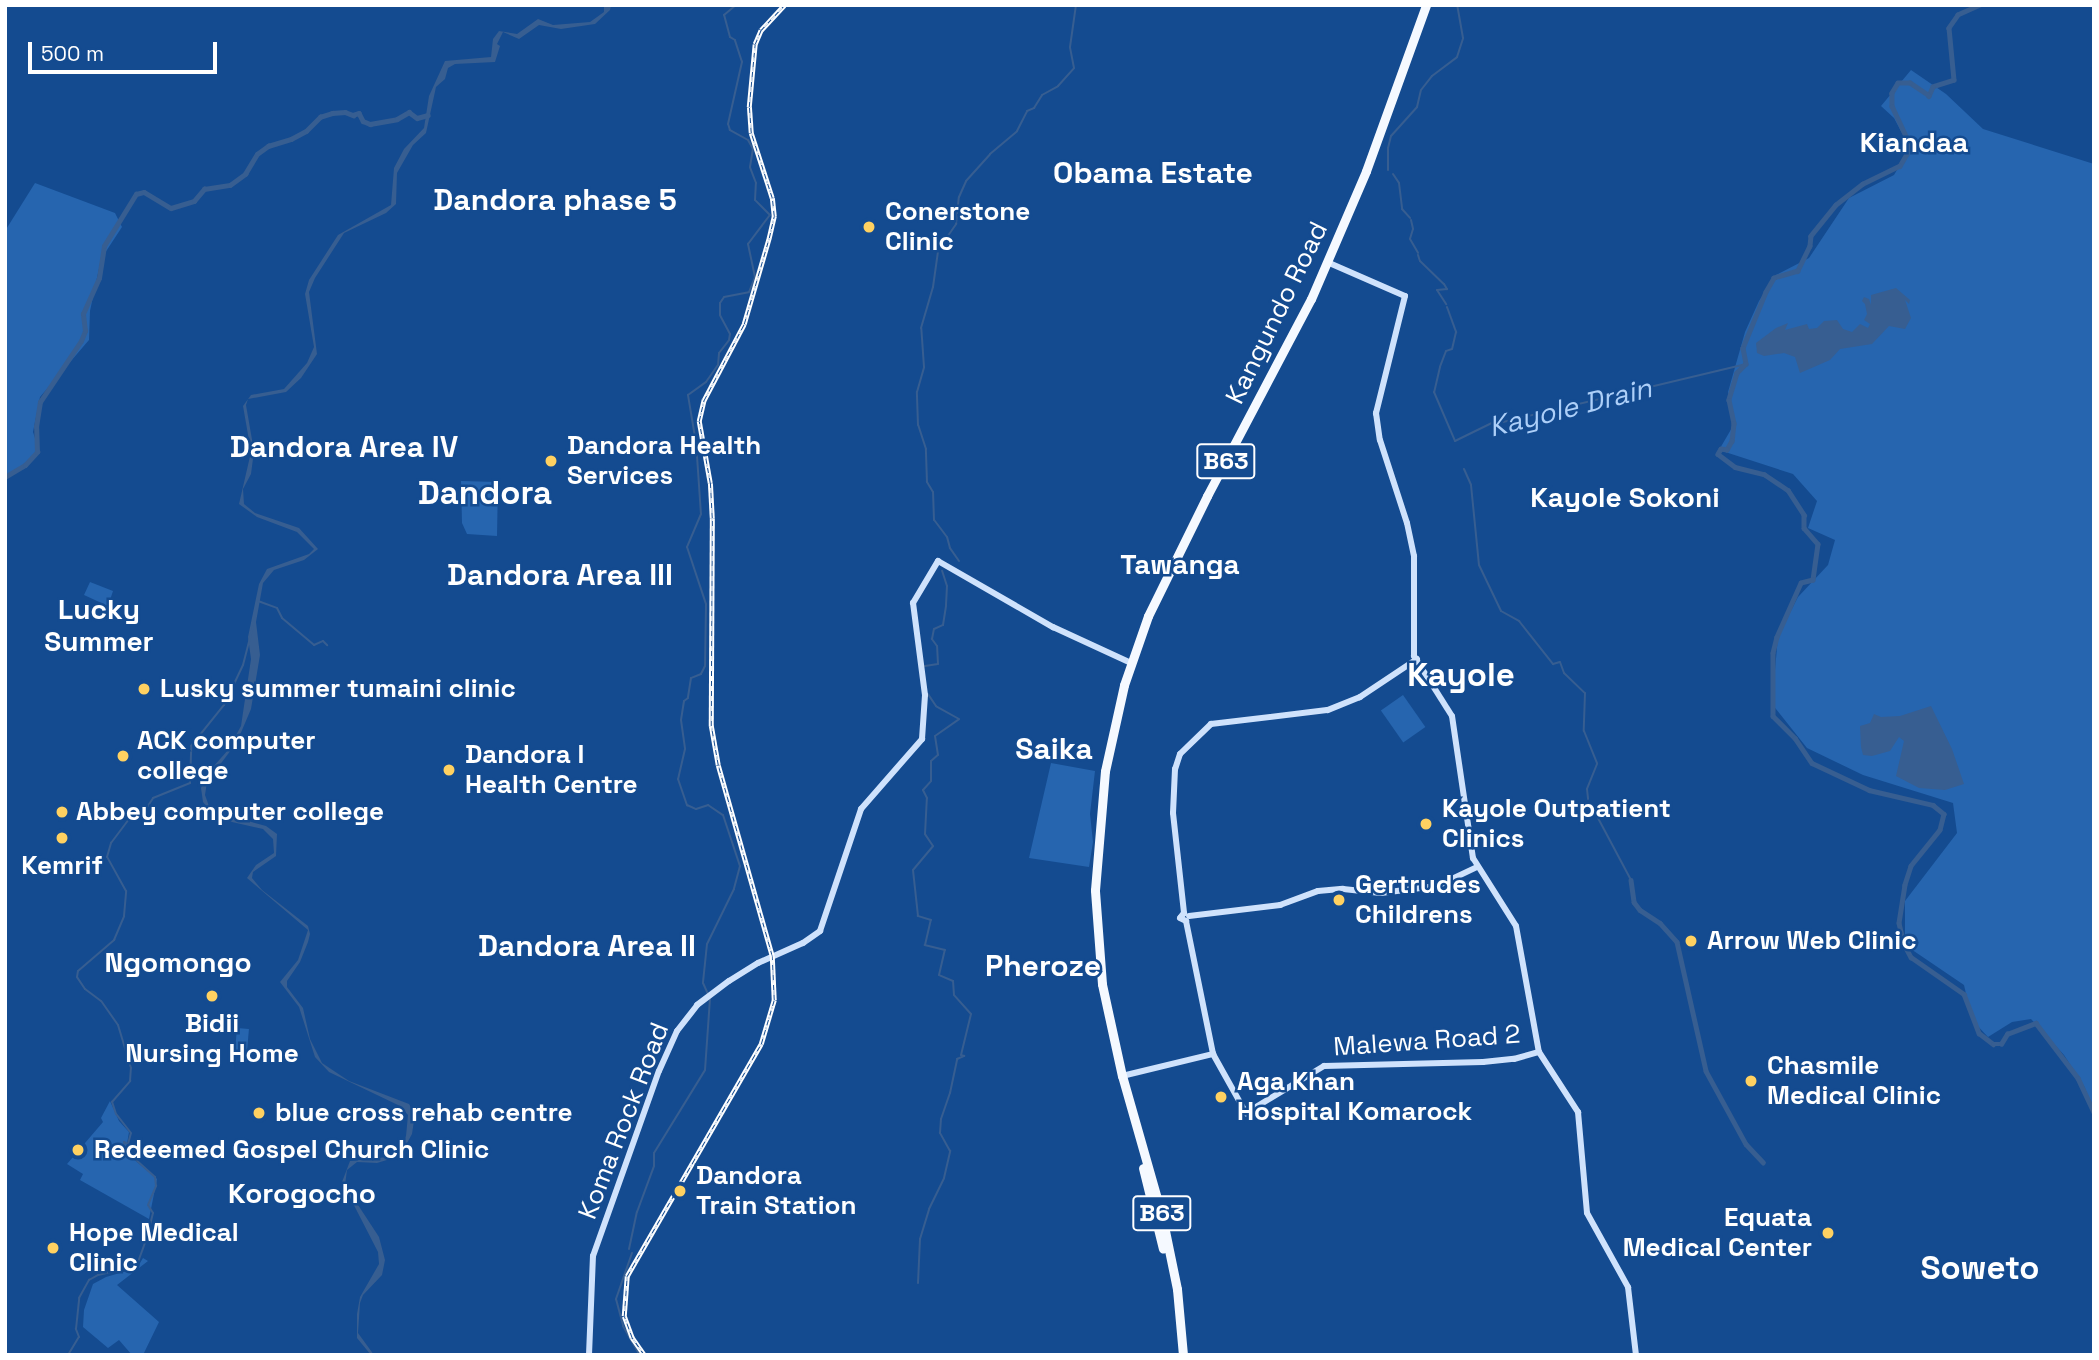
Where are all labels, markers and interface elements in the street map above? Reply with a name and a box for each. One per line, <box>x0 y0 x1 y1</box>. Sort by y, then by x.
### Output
scale bar <box>32 28 220 72</box>
text: 500 m <box>41 40 104 67</box>
district label: Kiandaa <box>1860 125 1968 159</box>
district label: Obama Estate <box>1053 155 1253 191</box>
district label: Dandora phase 5 <box>433 182 677 218</box>
place label: Conerstone Clinic <box>885 196 1030 258</box>
marker: Conerstone Clinic <box>859 217 879 237</box>
street label: Kangundo Road <box>1219 217 1335 409</box>
water label: Kayole Drain <box>1485 371 1655 443</box>
district label: Dandora Area IV <box>230 429 458 465</box>
place label: Dandora Health Services <box>567 430 761 492</box>
road number: B63 <box>1196 440 1256 482</box>
marker: Dandora Health Services <box>541 451 561 471</box>
district label: Dandora <box>418 474 552 514</box>
district label: Kayole Sokoni <box>1530 480 1720 514</box>
district label: Tawanga <box>1120 547 1240 581</box>
district label: Dandora Area III <box>447 557 673 593</box>
district label: Lucky Summer <box>44 592 154 658</box>
district label: Kayole <box>1407 656 1515 696</box>
place label: Lusky summer tumaini clinic <box>160 673 516 705</box>
marker: Lusky summer tumaini clinic <box>134 679 154 699</box>
place label: ACK computer college <box>137 725 316 786</box>
district label: Saika <box>1015 731 1093 767</box>
place label: Dandora I Health Centre <box>465 739 638 800</box>
marker: ACK computer college <box>115 748 131 764</box>
marker: Dandora I Health Centre <box>439 760 459 780</box>
place label: Kayole Outpatient Clinics <box>1442 793 1671 854</box>
place label: Abbey computer college <box>76 796 384 828</box>
marker: Abbey computer college <box>54 804 70 820</box>
marker: Kayole Outpatient Clinics <box>1416 814 1436 834</box>
marker: Kemrif <box>52 828 72 848</box>
place label: Kemrif <box>21 850 103 882</box>
place label: Gertrudes Childrens <box>1355 869 1481 931</box>
marker: Gertrudes Childrens <box>1329 890 1349 910</box>
place label: Arrow Web Clinic <box>1707 925 1917 957</box>
district label: Dandora Area II <box>478 928 696 964</box>
marker: Arrow Web Clinic <box>1681 931 1701 951</box>
district label: Ngomongo <box>104 945 252 979</box>
district label: Pheroze <box>985 948 1101 984</box>
marker: Bidii Nursing Home <box>202 986 222 1006</box>
place label: Bidii Nursing Home <box>125 1008 299 1070</box>
street label: Koma Rock Road <box>572 1018 676 1224</box>
street label: Malewa Road 2 <box>1332 1019 1522 1063</box>
place label: Chasmile Medical Clinic <box>1767 1050 1941 1112</box>
place label: Aga Khan Hospital Komarock <box>1237 1066 1472 1128</box>
marker: Chasmile Medical Clinic <box>1741 1071 1761 1091</box>
marker: Aga Khan Hospital Komarock <box>1211 1087 1231 1107</box>
place label: blue cross rehab centre <box>275 1097 573 1129</box>
marker: blue cross rehab centre <box>249 1103 269 1123</box>
place label: Redeemed Gospel Church Clinic <box>94 1134 489 1166</box>
marker: Redeemed Gospel Church Clinic <box>68 1140 88 1160</box>
place label: Dandora Train Station <box>696 1160 856 1222</box>
district label: Korogocho <box>228 1176 376 1210</box>
marker: Dandora Train Station <box>670 1181 690 1201</box>
road number: B63 <box>1132 1192 1192 1233</box>
place label: Equata Medical Center <box>1623 1202 1812 1264</box>
place label: Hope Medical Clinic <box>69 1217 239 1278</box>
marker: Equata Medical Center <box>1818 1223 1838 1243</box>
marker: Hope Medical Clinic <box>43 1238 63 1258</box>
district label: Soweto <box>1920 1249 2040 1289</box>

